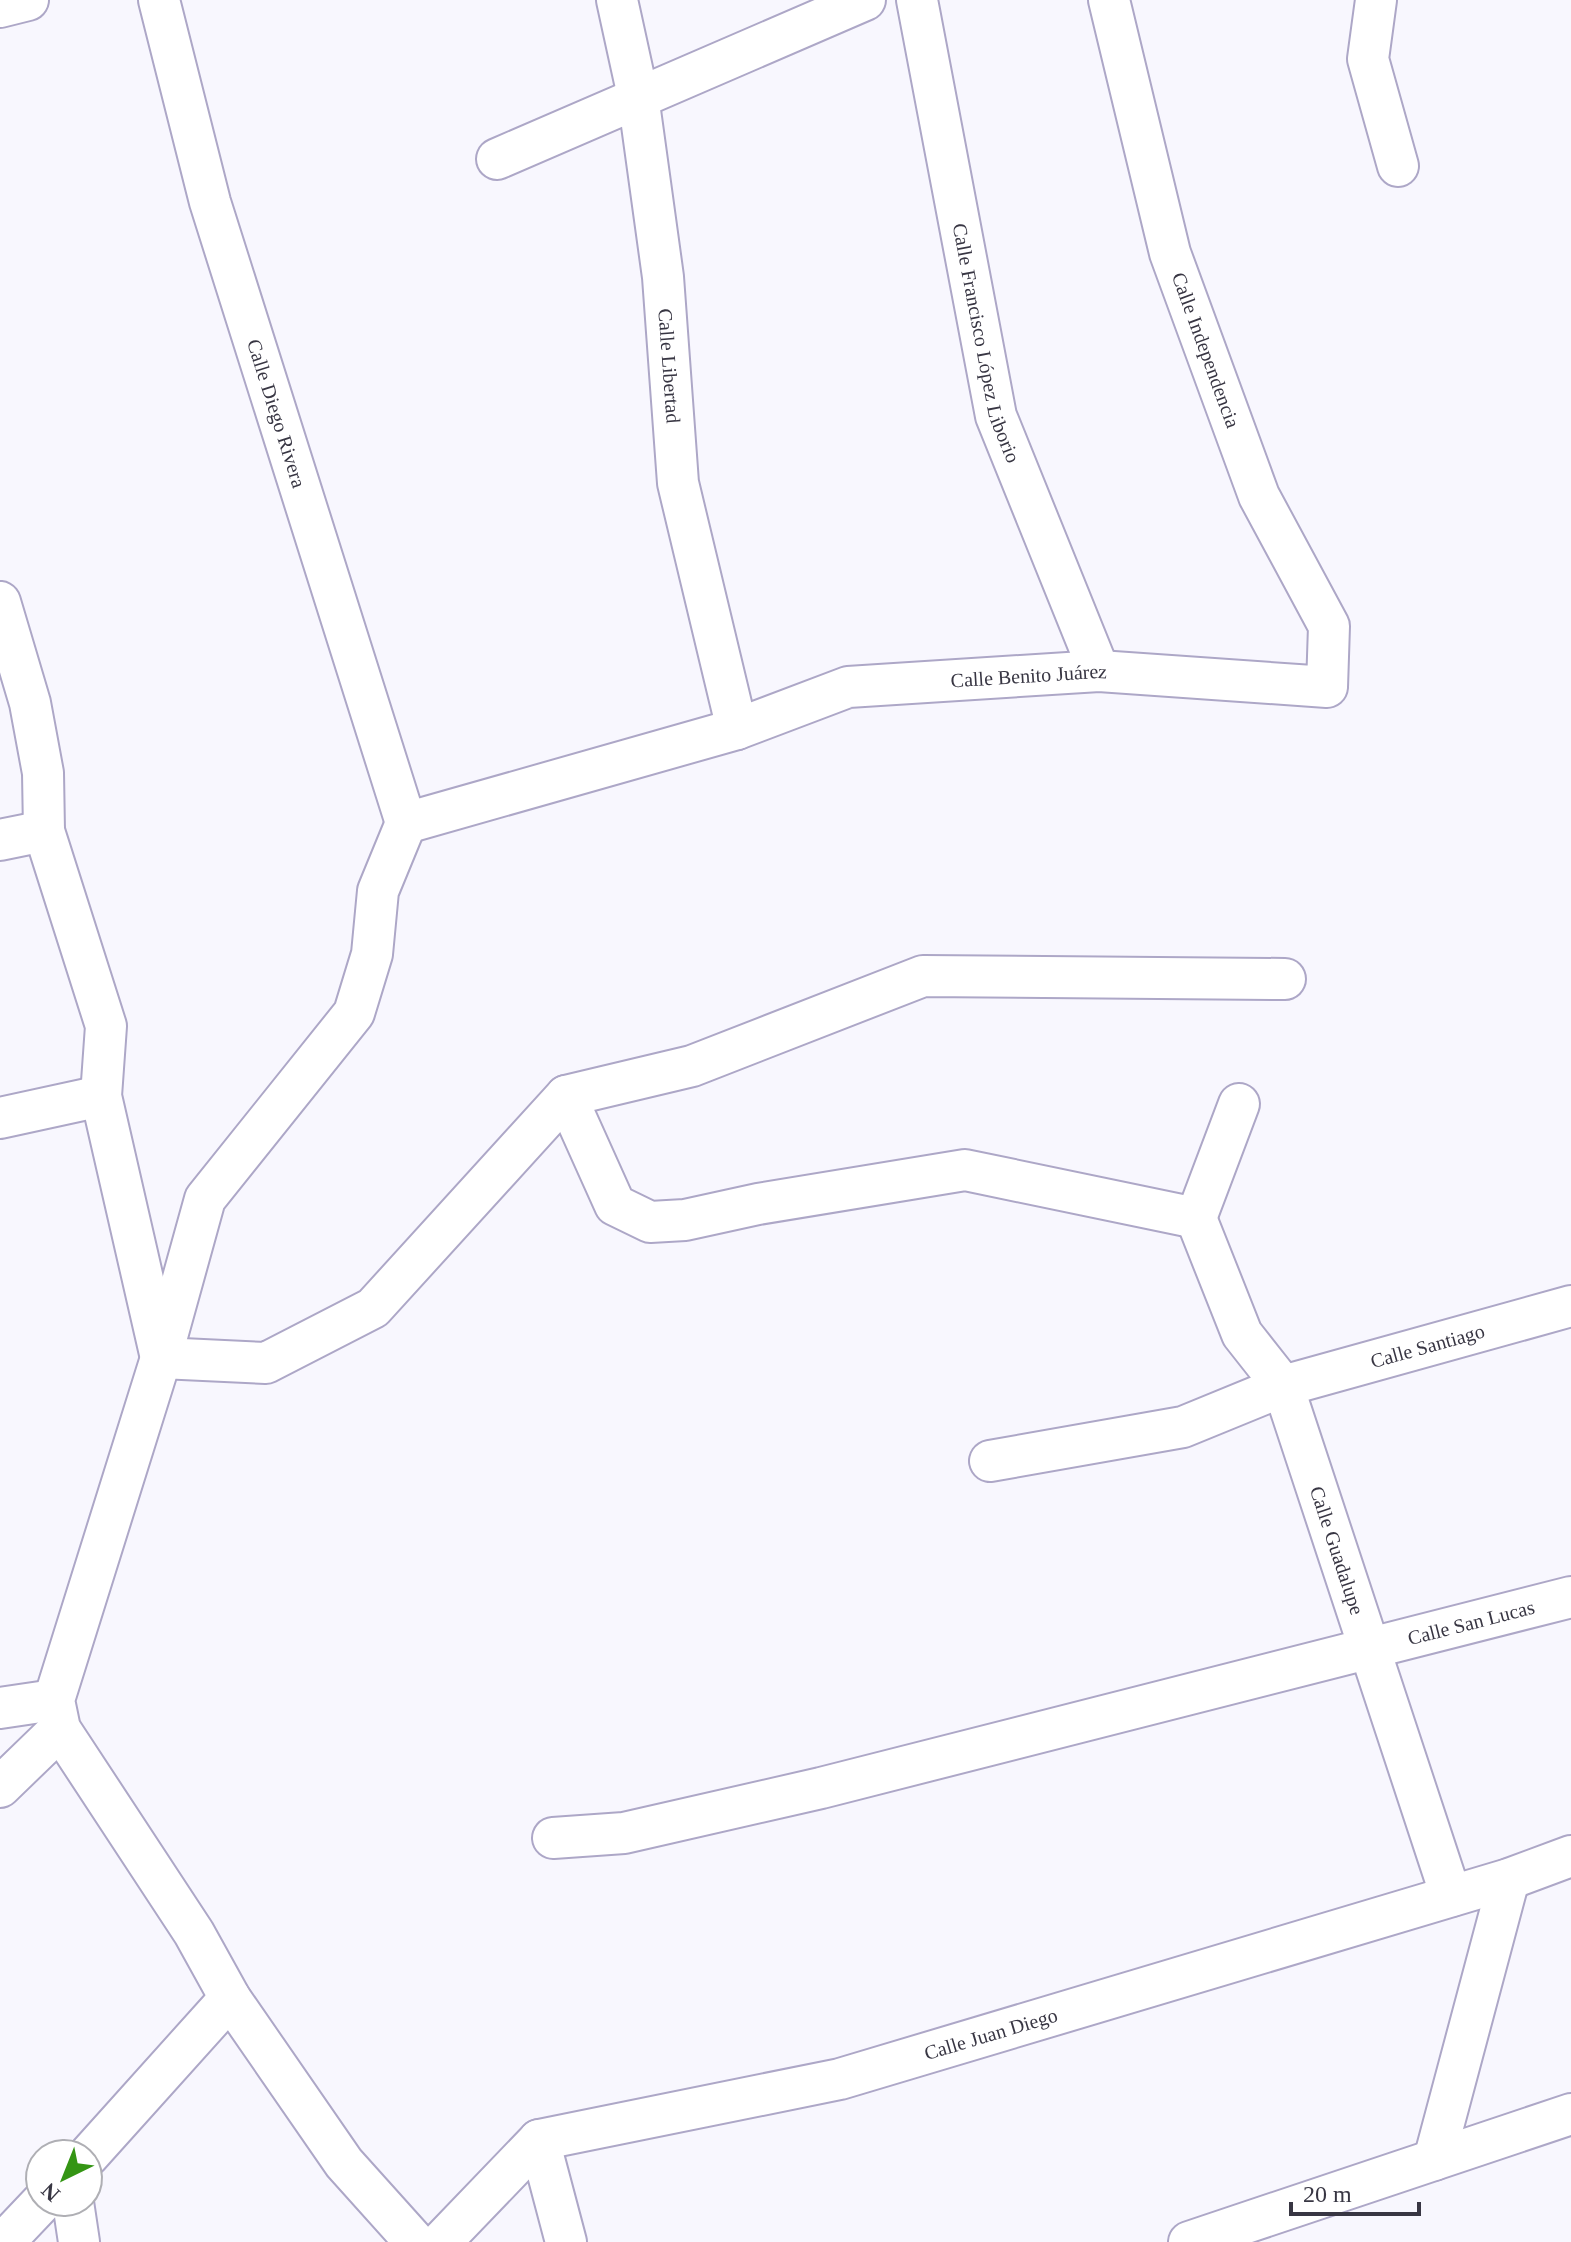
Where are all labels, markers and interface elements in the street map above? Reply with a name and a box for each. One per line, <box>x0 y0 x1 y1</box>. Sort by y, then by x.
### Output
street label: Calle Francisco López Liborio <box>949 221 1025 466</box>
street label: Calle Independencia <box>1167 269 1244 431</box>
street label: Calle Libertad <box>654 308 685 424</box>
street label: Calle Diego Rivera <box>243 336 310 490</box>
street label: Calle Benito Juárez <box>950 660 1108 691</box>
street label: Calle Santiago <box>1368 1320 1487 1372</box>
street label: Calle Guadalupe <box>1306 1483 1369 1617</box>
street label: Calle San Lucas <box>1405 1596 1537 1649</box>
street label: Calle Juan Diego <box>922 2004 1060 2064</box>
north arrow <box>24 2138 104 2218</box>
scale bar <box>1291 2166 1419 2216</box>
text: N <box>36 2178 65 2207</box>
text: 20 m <box>1303 2181 1352 2207</box>

